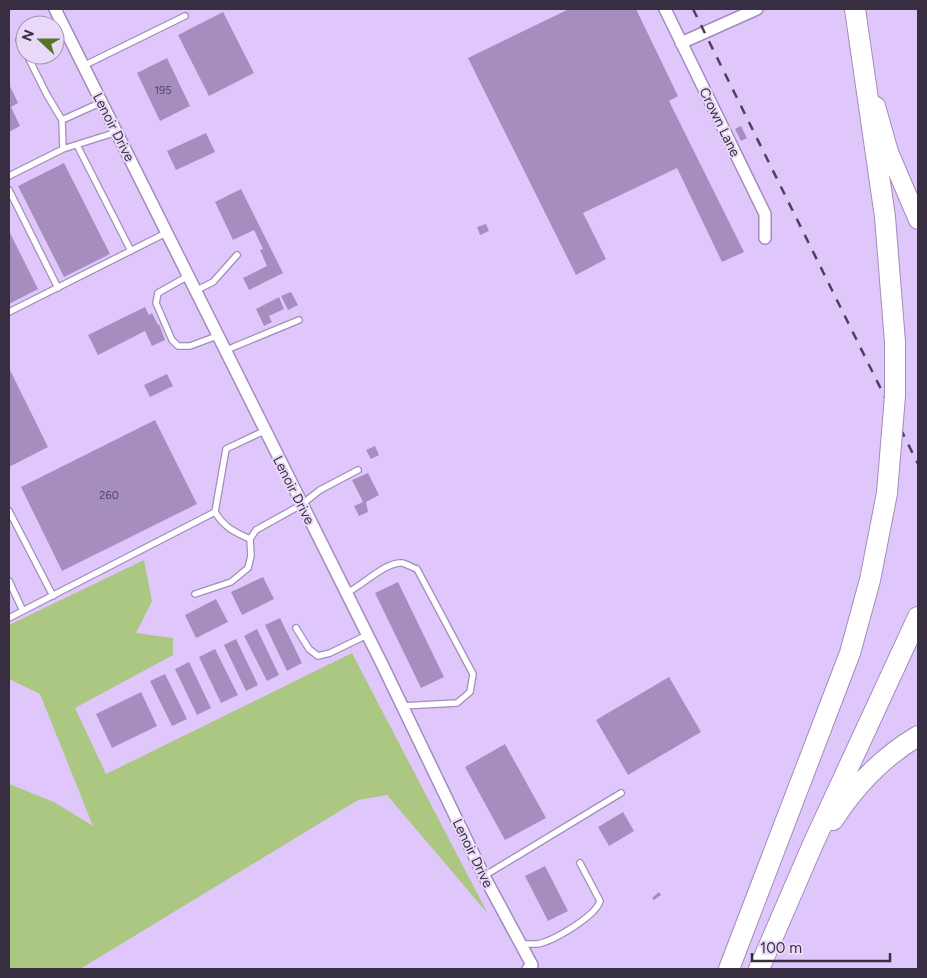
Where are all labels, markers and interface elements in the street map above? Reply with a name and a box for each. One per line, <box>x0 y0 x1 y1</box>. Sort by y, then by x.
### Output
north arrow <box>15 15 65 65</box>
text: N <box>18 27 38 44</box>
house number: 195 <box>154 84 172 97</box>
street label: Crown Lane <box>695 85 744 160</box>
street label: Lenoir Drive <box>89 90 138 165</box>
street label: Lenoir Drive <box>269 453 318 528</box>
house number: 260 <box>99 489 119 502</box>
street label: Lenoir Drive <box>449 816 497 891</box>
scale bar <box>752 930 890 962</box>
text: 100 m <box>760 939 802 957</box>

